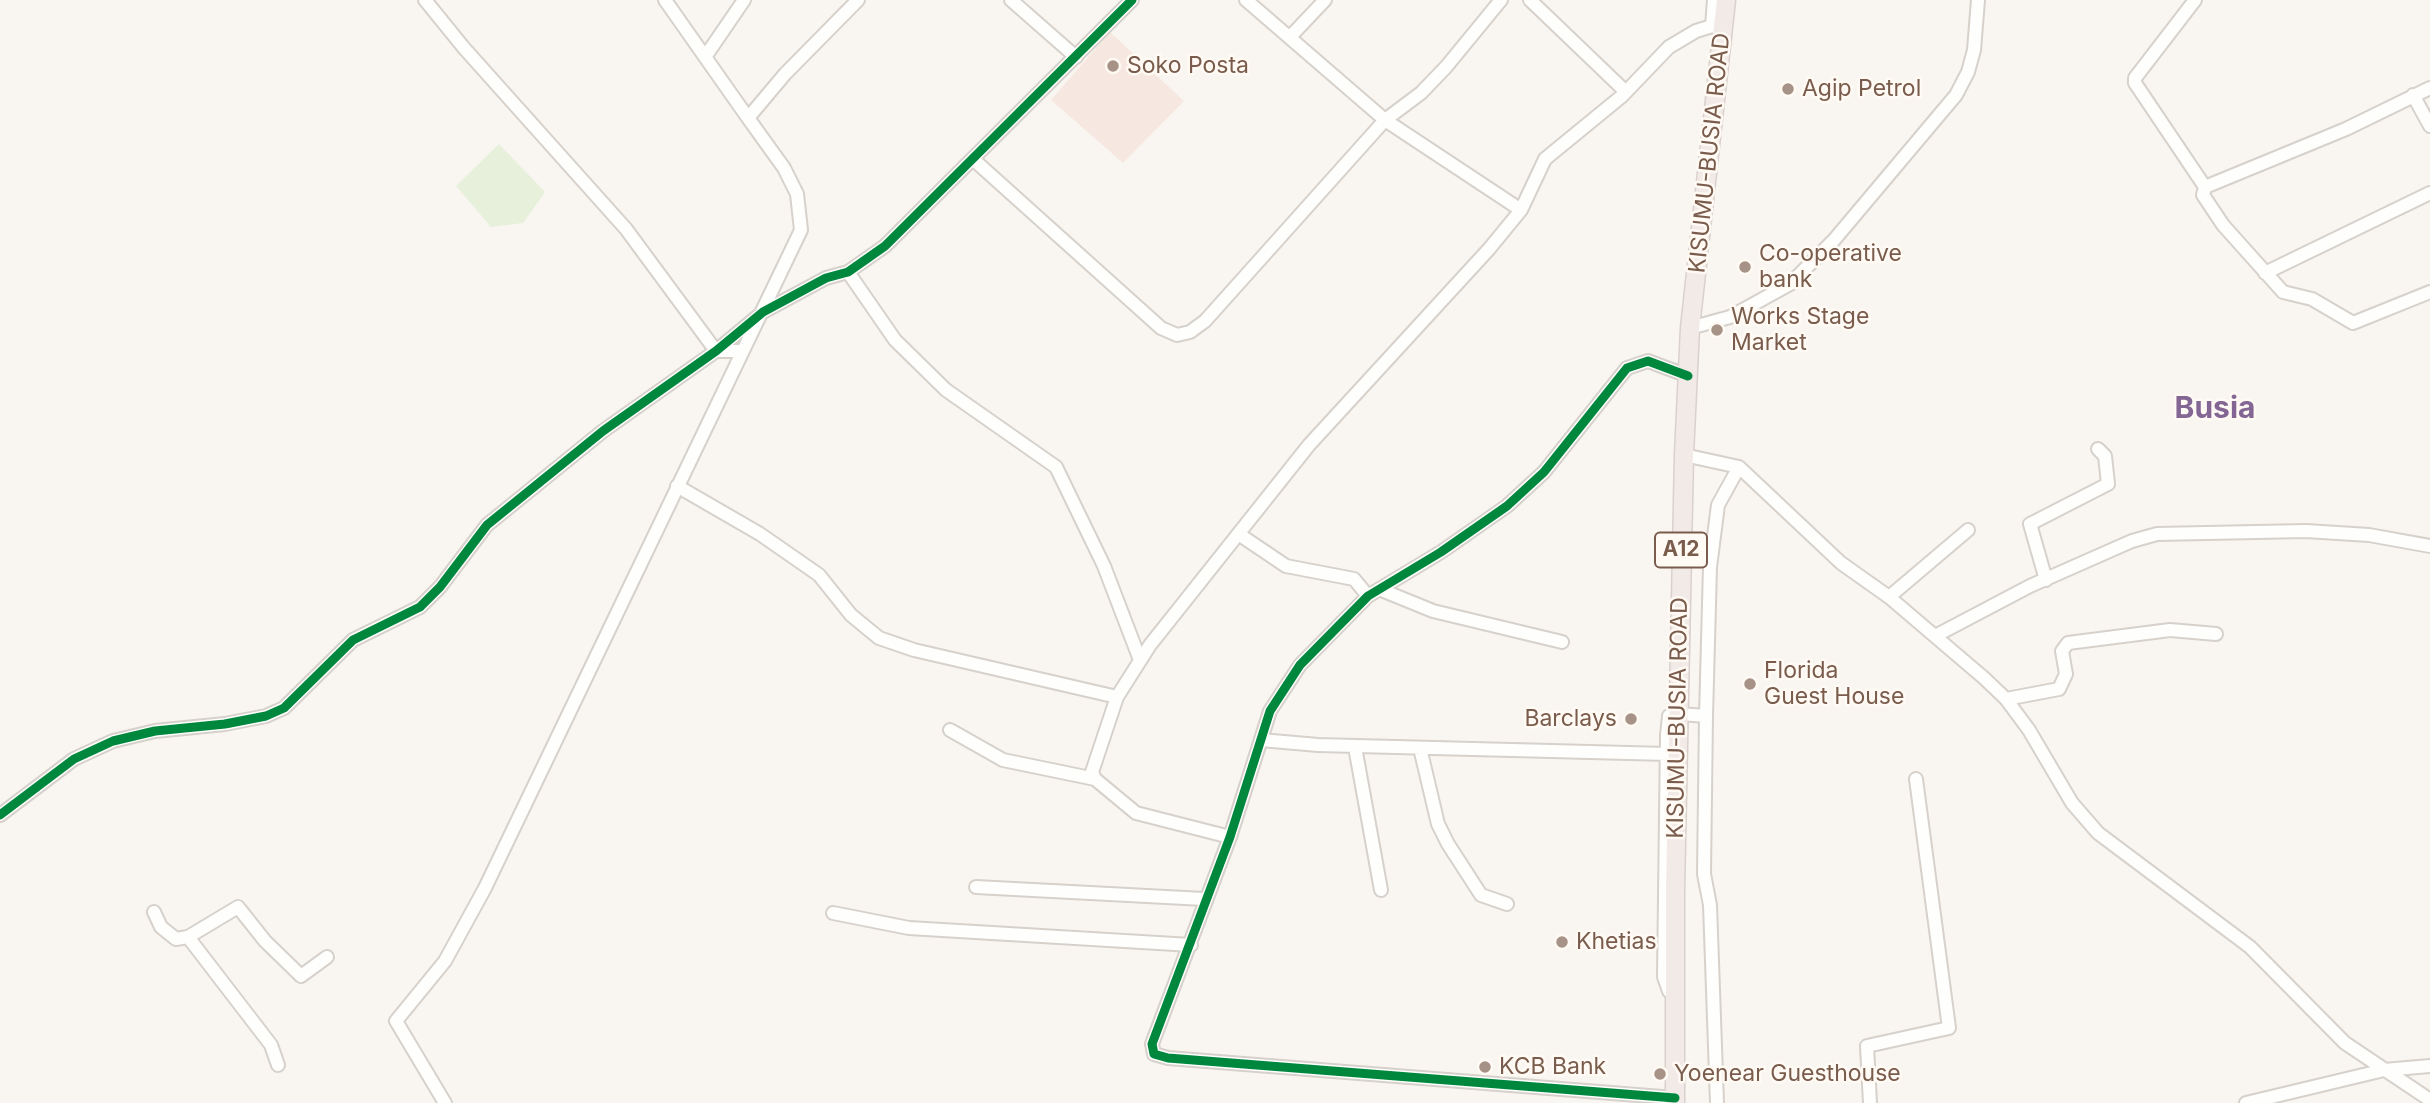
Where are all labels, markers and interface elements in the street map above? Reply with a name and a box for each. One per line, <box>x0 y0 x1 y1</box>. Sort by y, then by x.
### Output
street label: KISUMU-BUSIA ROAD <box>1684 31 1736 275</box>
place label: Soko Posta <box>1127 52 1249 80</box>
marker: Soko Posta <box>1105 58 1121 74</box>
place label: Agip Petrol <box>1802 75 1921 103</box>
marker: Agip Petrol <box>1780 81 1796 97</box>
place label: Co-operative bank <box>1759 240 1902 294</box>
marker: Co-operative bank <box>1737 259 1753 275</box>
place label: Works Stage Market <box>1731 303 1869 357</box>
marker: Works Stage Market <box>1709 322 1725 338</box>
district label: Busia <box>2175 391 2255 427</box>
road number: A12 <box>1655 532 1707 568</box>
street label: KISUMU-BUSIA ROAD <box>1662 597 1694 839</box>
place label: Florida Guest House <box>1764 657 1904 711</box>
marker: Florida Guest House <box>1742 676 1758 692</box>
place label: Barclays <box>1524 705 1617 733</box>
marker: Barclays <box>1623 711 1639 727</box>
place label: Khetias <box>1576 928 1657 956</box>
marker: Khetias <box>1554 934 1570 950</box>
place label: KCB Bank <box>1499 1053 1606 1081</box>
marker: KCB Bank <box>1477 1059 1493 1075</box>
place label: Yoenear Guesthouse <box>1674 1060 1901 1088</box>
marker: Yoenear Guesthouse <box>1652 1066 1668 1082</box>

